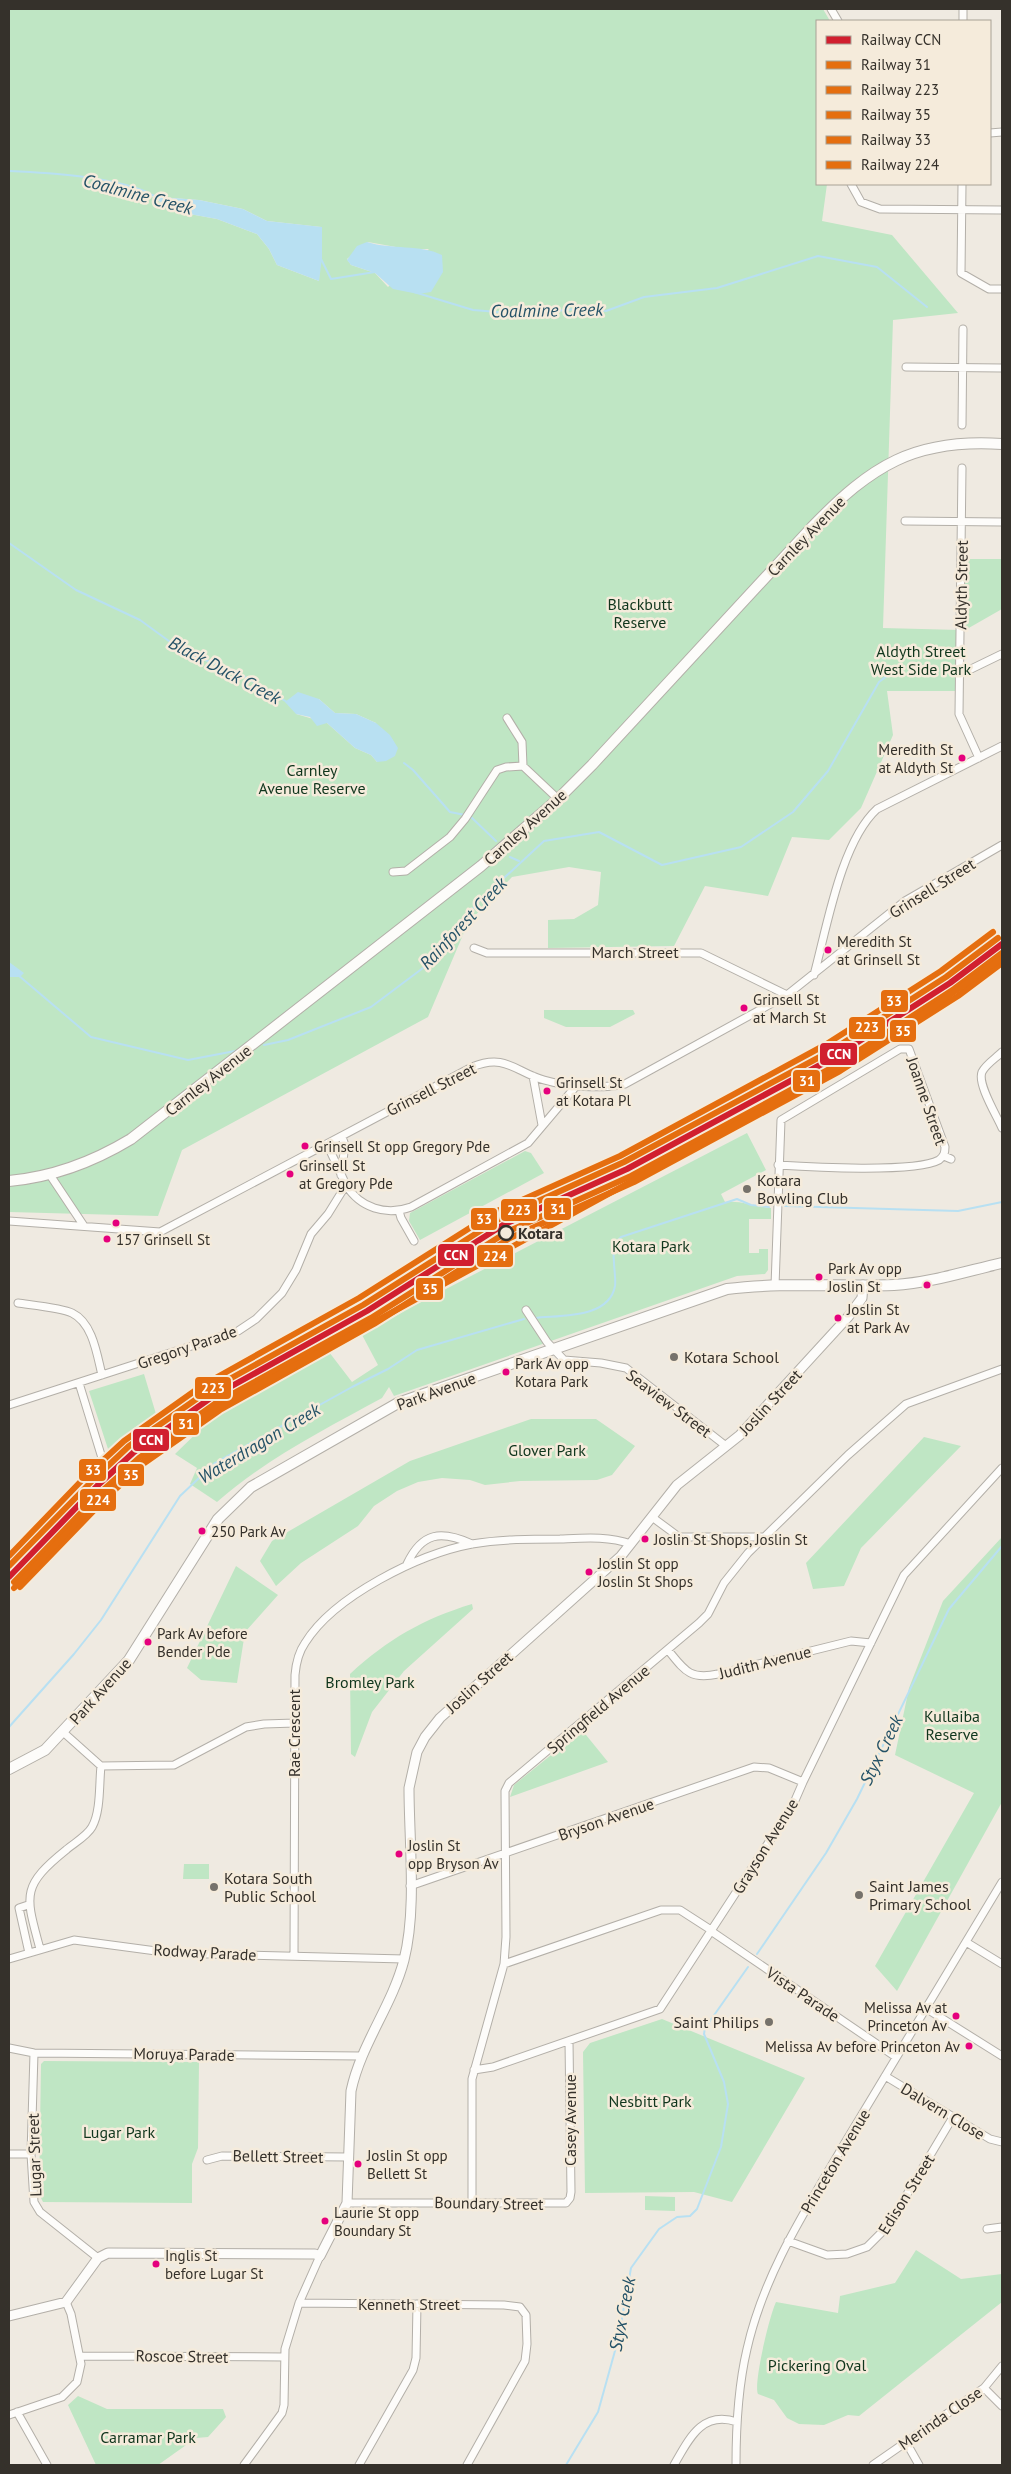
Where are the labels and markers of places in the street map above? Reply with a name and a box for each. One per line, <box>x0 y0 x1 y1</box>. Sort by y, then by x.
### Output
place label: Meredith St at Aldyth St <box>878 740 953 777</box>
marker: Meredith St at Aldyth St <box>957 753 967 763</box>
place label: Meredith St at Grinsell St <box>837 932 920 969</box>
marker: Meredith St at Grinsell St <box>823 945 833 955</box>
place label: Grinsell St at March St <box>753 990 826 1027</box>
marker: Grinsell St at March St <box>739 1003 749 1013</box>
place label: Grinsell St at Kotara Pl <box>556 1073 631 1110</box>
marker: Grinsell St at Kotara Pl <box>542 1086 552 1096</box>
place label: Grinsell St opp Gregory Pde <box>314 1137 490 1156</box>
marker: Grinsell St opp Gregory Pde <box>300 1141 310 1151</box>
place label: Grinsell St at Gregory Pde <box>299 1156 393 1193</box>
marker: Grinsell St at Gregory Pde <box>285 1169 295 1179</box>
place label: Kotara Bowling Club <box>757 1170 848 1208</box>
marker: Kotara Bowling Club <box>741 1183 753 1195</box>
unlabelled marker <box>111 1218 121 1228</box>
place label: Kotara <box>518 1223 563 1243</box>
marker: Kotara <box>498 1225 514 1241</box>
place label: 157 Grinsell St <box>116 1230 210 1249</box>
marker: 157 Grinsell St <box>102 1234 112 1244</box>
place label: Park Av opp Joslin St <box>827 1259 902 1296</box>
marker: Park Av opp Joslin St <box>814 1272 824 1282</box>
unlabelled marker <box>922 1280 932 1290</box>
place label: Joslin St at Park Av <box>846 1300 910 1337</box>
marker: Joslin St at Park Av <box>833 1313 843 1323</box>
place label: Kotara School <box>684 1347 779 1367</box>
marker: Kotara School <box>668 1351 680 1363</box>
place label: Park Av opp Kotara Park <box>515 1354 589 1391</box>
marker: Park Av opp Kotara Park <box>501 1367 511 1377</box>
place label: 250 Park Av <box>211 1522 286 1541</box>
marker: 250 Park Av <box>197 1526 207 1536</box>
place label: Joslin St Shops, Joslin St <box>653 1530 808 1549</box>
marker: Joslin St Shops, Joslin St <box>640 1534 650 1544</box>
place label: Joslin St opp Joslin St Shops <box>597 1554 693 1591</box>
marker: Joslin St opp Joslin St Shops <box>584 1567 594 1577</box>
place label: Park Av before Bender Pde <box>157 1624 248 1661</box>
marker: Park Av before Bender Pde <box>143 1637 153 1647</box>
place label: Joslin St opp Bryson Av <box>407 1836 499 1873</box>
marker: Joslin St opp Bryson Av <box>394 1849 404 1859</box>
place label: Kotara South Public School <box>224 1868 316 1906</box>
place label: Saint James Primary School <box>869 1876 971 1914</box>
marker: Kotara South Public School <box>208 1881 220 1893</box>
marker: Saint James Primary School <box>853 1889 865 1901</box>
place label: Melissa Av at Princeton Av <box>864 1998 948 2035</box>
marker: Melissa Av at Princeton Av <box>951 2011 961 2021</box>
place label: Saint Philips <box>673 2012 759 2032</box>
marker: Saint Philips <box>763 2016 775 2028</box>
place label: Melissa Av before Princeton Av <box>765 2037 961 2056</box>
marker: Melissa Av before Princeton Av <box>964 2041 974 2051</box>
place label: Joslin St opp Bellett St <box>366 2146 448 2183</box>
marker: Joslin St opp Bellett St <box>353 2159 363 2169</box>
place label: Laurie St opp Boundary St <box>334 2203 419 2240</box>
marker: Laurie St opp Boundary St <box>320 2216 330 2226</box>
place label: Inglis St before Lugar St <box>165 2246 263 2283</box>
marker: Inglis St before Lugar St <box>151 2259 161 2269</box>

